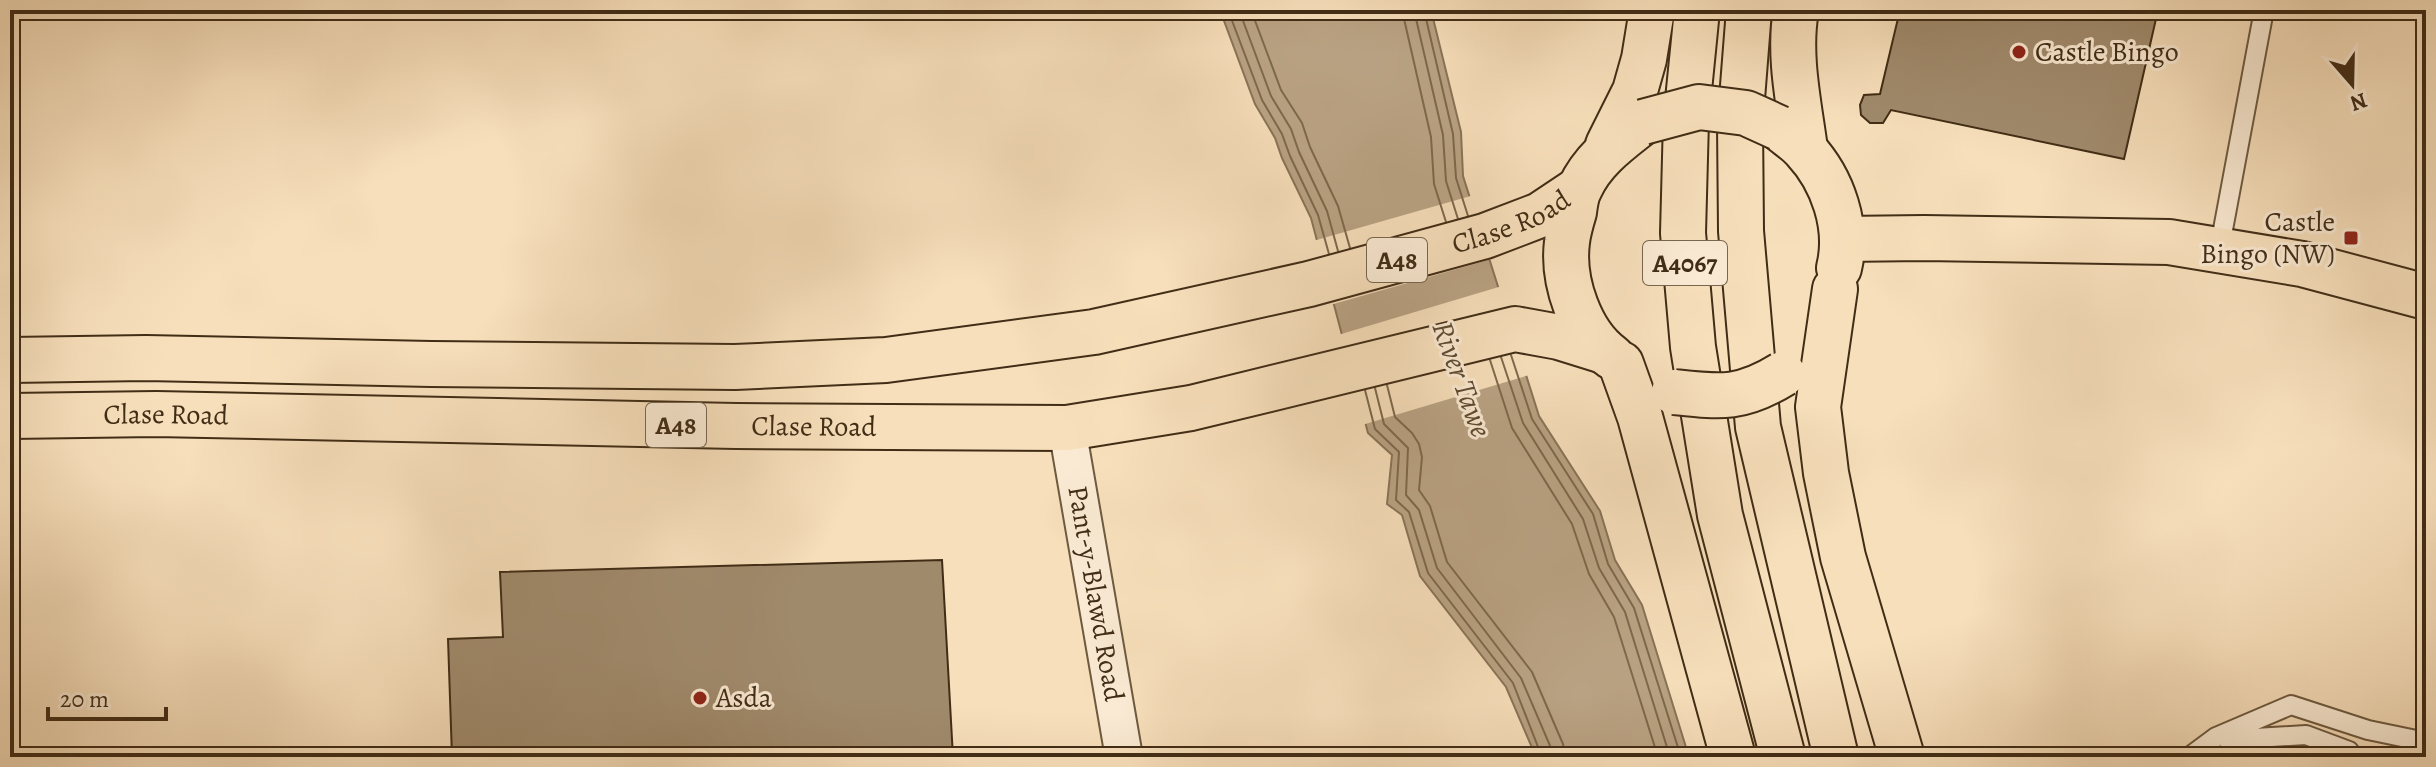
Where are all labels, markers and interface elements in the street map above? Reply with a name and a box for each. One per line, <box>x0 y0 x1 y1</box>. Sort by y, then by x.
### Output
place label: Castle Bingo <box>2035 33 2179 71</box>
marker: Castle Bingo <box>2010 43 2028 61</box>
north arrow <box>2312 44 2392 124</box>
text: N <box>2346 85 2371 119</box>
street label: Clase Road <box>1448 180 1579 263</box>
place label: Castle Bingo (NW) <box>2200 203 2335 273</box>
marker: Castle Bingo (NW) <box>2342 229 2360 247</box>
road number: A48 <box>1367 238 1427 282</box>
road number: A4067 <box>1643 241 1727 285</box>
water label: River Tawe <box>1423 315 1502 443</box>
street label: Clase Road <box>103 395 230 435</box>
road number: A48 <box>646 403 706 447</box>
street label: Clase Road <box>751 407 877 446</box>
street label: Pant-y-Blawd Road <box>1058 483 1133 705</box>
scale bar <box>48 671 166 721</box>
place label: Asda <box>715 679 772 717</box>
text: 20 m <box>60 683 109 715</box>
marker: Asda <box>691 689 709 707</box>

